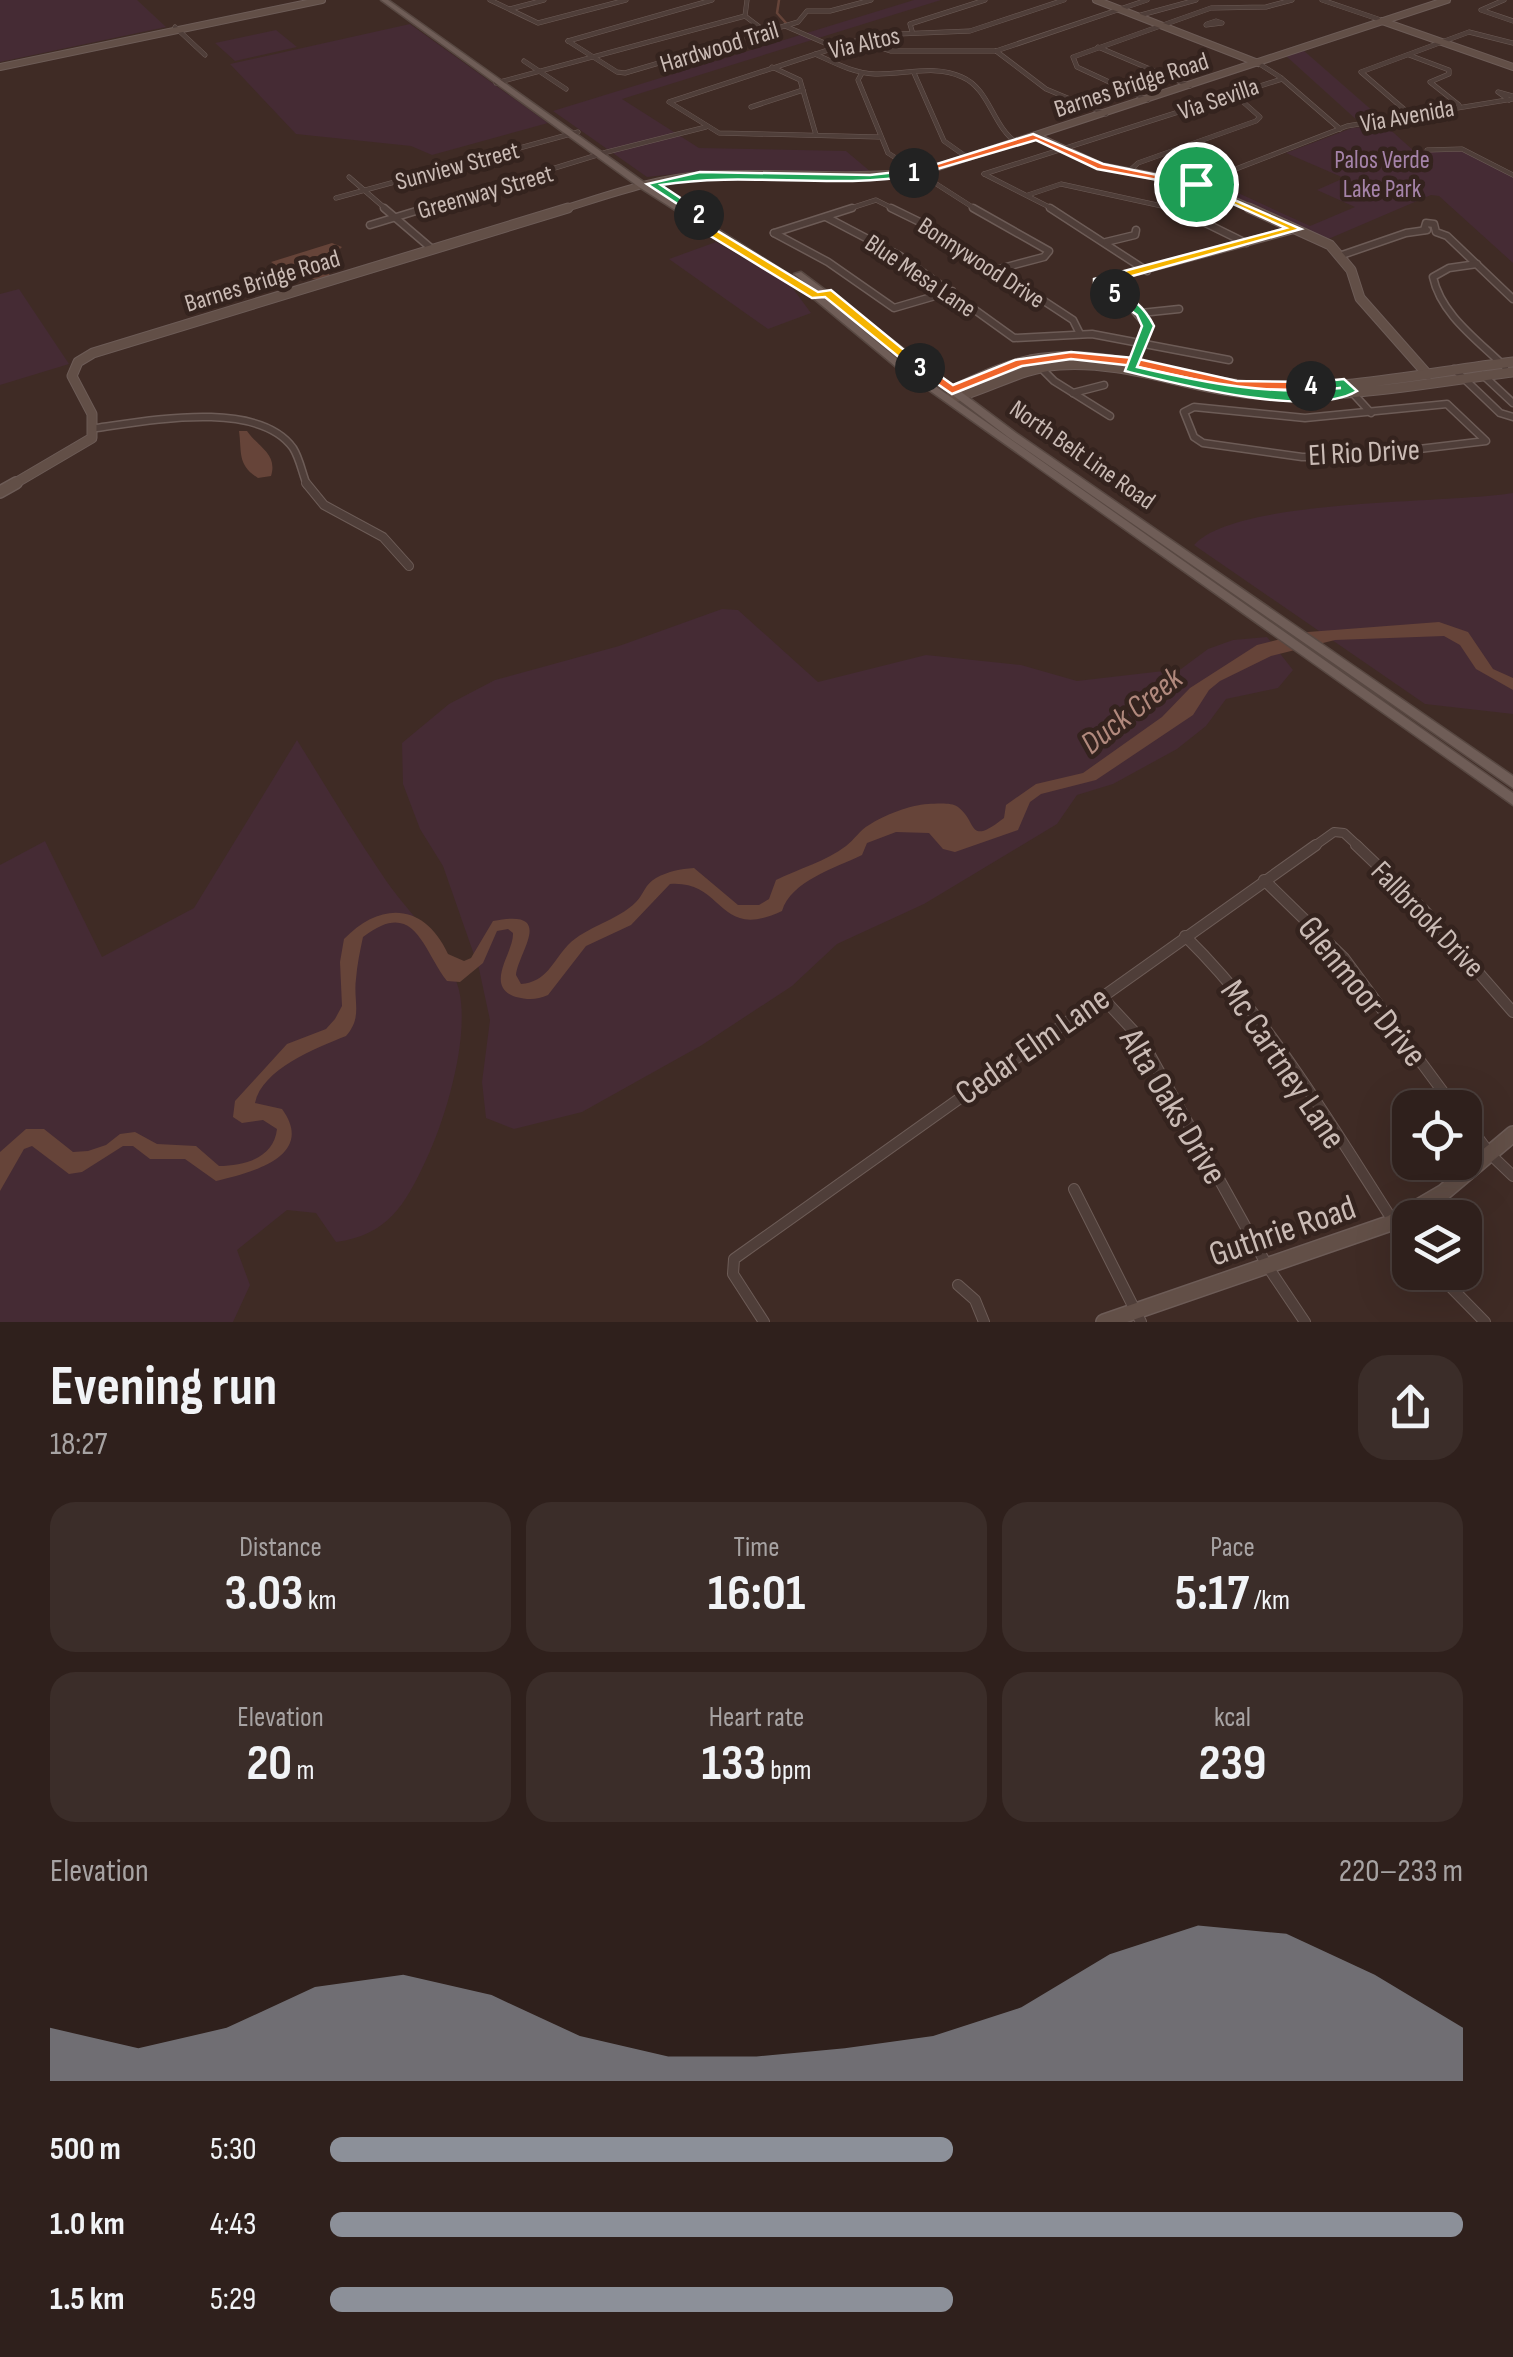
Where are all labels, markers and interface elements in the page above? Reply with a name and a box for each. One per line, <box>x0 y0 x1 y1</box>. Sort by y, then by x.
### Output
street label: Hardwood Trail <box>656 15 783 80</box>
street label: Via Altos <box>826 20 903 67</box>
street label: Barnes Bridge Road <box>1050 46 1213 125</box>
street label: Via Sevilla <box>1174 71 1263 128</box>
street label: Via Avenida <box>1358 93 1457 140</box>
street label: Sunview Street <box>392 135 523 198</box>
pin <box>1154 142 1239 227</box>
park label: Palos Verde Lake Park <box>1334 145 1430 205</box>
pin: 1 <box>889 148 939 198</box>
text: 1 <box>909 156 919 189</box>
icon: arrive <box>1169 157 1224 212</box>
street label: Greenway Street <box>414 158 557 227</box>
pin: 2 <box>674 190 724 240</box>
text: 2 <box>693 198 705 231</box>
street label: Bonnywood Drive <box>912 211 1051 316</box>
street label: Blue Mesa Lane <box>859 228 982 325</box>
street label: Barnes Bridge Road <box>181 243 344 320</box>
pin: 5 <box>1090 269 1140 319</box>
text: 5 <box>1109 277 1121 310</box>
pin: 3 <box>895 343 945 393</box>
text: 3 <box>914 351 926 384</box>
pin: 4 <box>1286 361 1336 411</box>
text: 4 <box>1304 369 1318 402</box>
street label: North Belt Line Road <box>1003 394 1161 517</box>
street label: El Rio Drive <box>1307 432 1421 474</box>
water label: Duck Creek <box>1073 659 1191 763</box>
street label: Fallbrook Drive <box>1363 854 1492 985</box>
street label: Glenmoor Drive <box>1288 908 1436 1076</box>
street label: Mc Cartney Lane <box>1210 972 1355 1158</box>
street label: Cedar Elm Lane <box>947 977 1118 1115</box>
street label: Alta Oaks Drive <box>1109 1020 1236 1192</box>
map controls <box>1392 1090 1482 1290</box>
button: locate <box>1392 1090 1482 1180</box>
street label: Guthrie Road <box>1203 1186 1362 1277</box>
button: layers <box>1392 1200 1482 1290</box>
text: Evening run <box>50 1354 277 1421</box>
button: share <box>1358 1355 1463 1460</box>
text: 18:27 <box>50 1425 107 1464</box>
text: Distance <box>239 1531 322 1564</box>
text: Time <box>734 1531 779 1564</box>
text: Pace <box>1210 1531 1255 1564</box>
text: 3.03 <box>225 1564 303 1624</box>
text: 16:01 <box>708 1564 805 1624</box>
text: 5:17 <box>1175 1564 1249 1624</box>
text: km <box>303 1584 336 1617</box>
text: /km <box>1249 1584 1290 1617</box>
text: Elevation <box>237 1701 324 1734</box>
text: Heart rate <box>709 1701 804 1734</box>
text: kcal <box>1214 1701 1251 1734</box>
text: 20 <box>246 1734 292 1794</box>
text: 133 <box>701 1734 766 1794</box>
text: 239 <box>1198 1734 1267 1794</box>
text: m <box>292 1754 315 1787</box>
text: bpm <box>766 1754 812 1787</box>
text: Elevation <box>50 1852 149 1891</box>
text: 220–233 m <box>1339 1852 1463 1891</box>
text: 500 m <box>50 2130 121 2169</box>
text: 5:30 <box>210 2130 257 2169</box>
text: 1.0 km <box>50 2205 125 2244</box>
text: 4:43 <box>210 2205 256 2244</box>
text: 1.5 km <box>50 2280 124 2319</box>
text: 5:29 <box>210 2280 256 2319</box>

